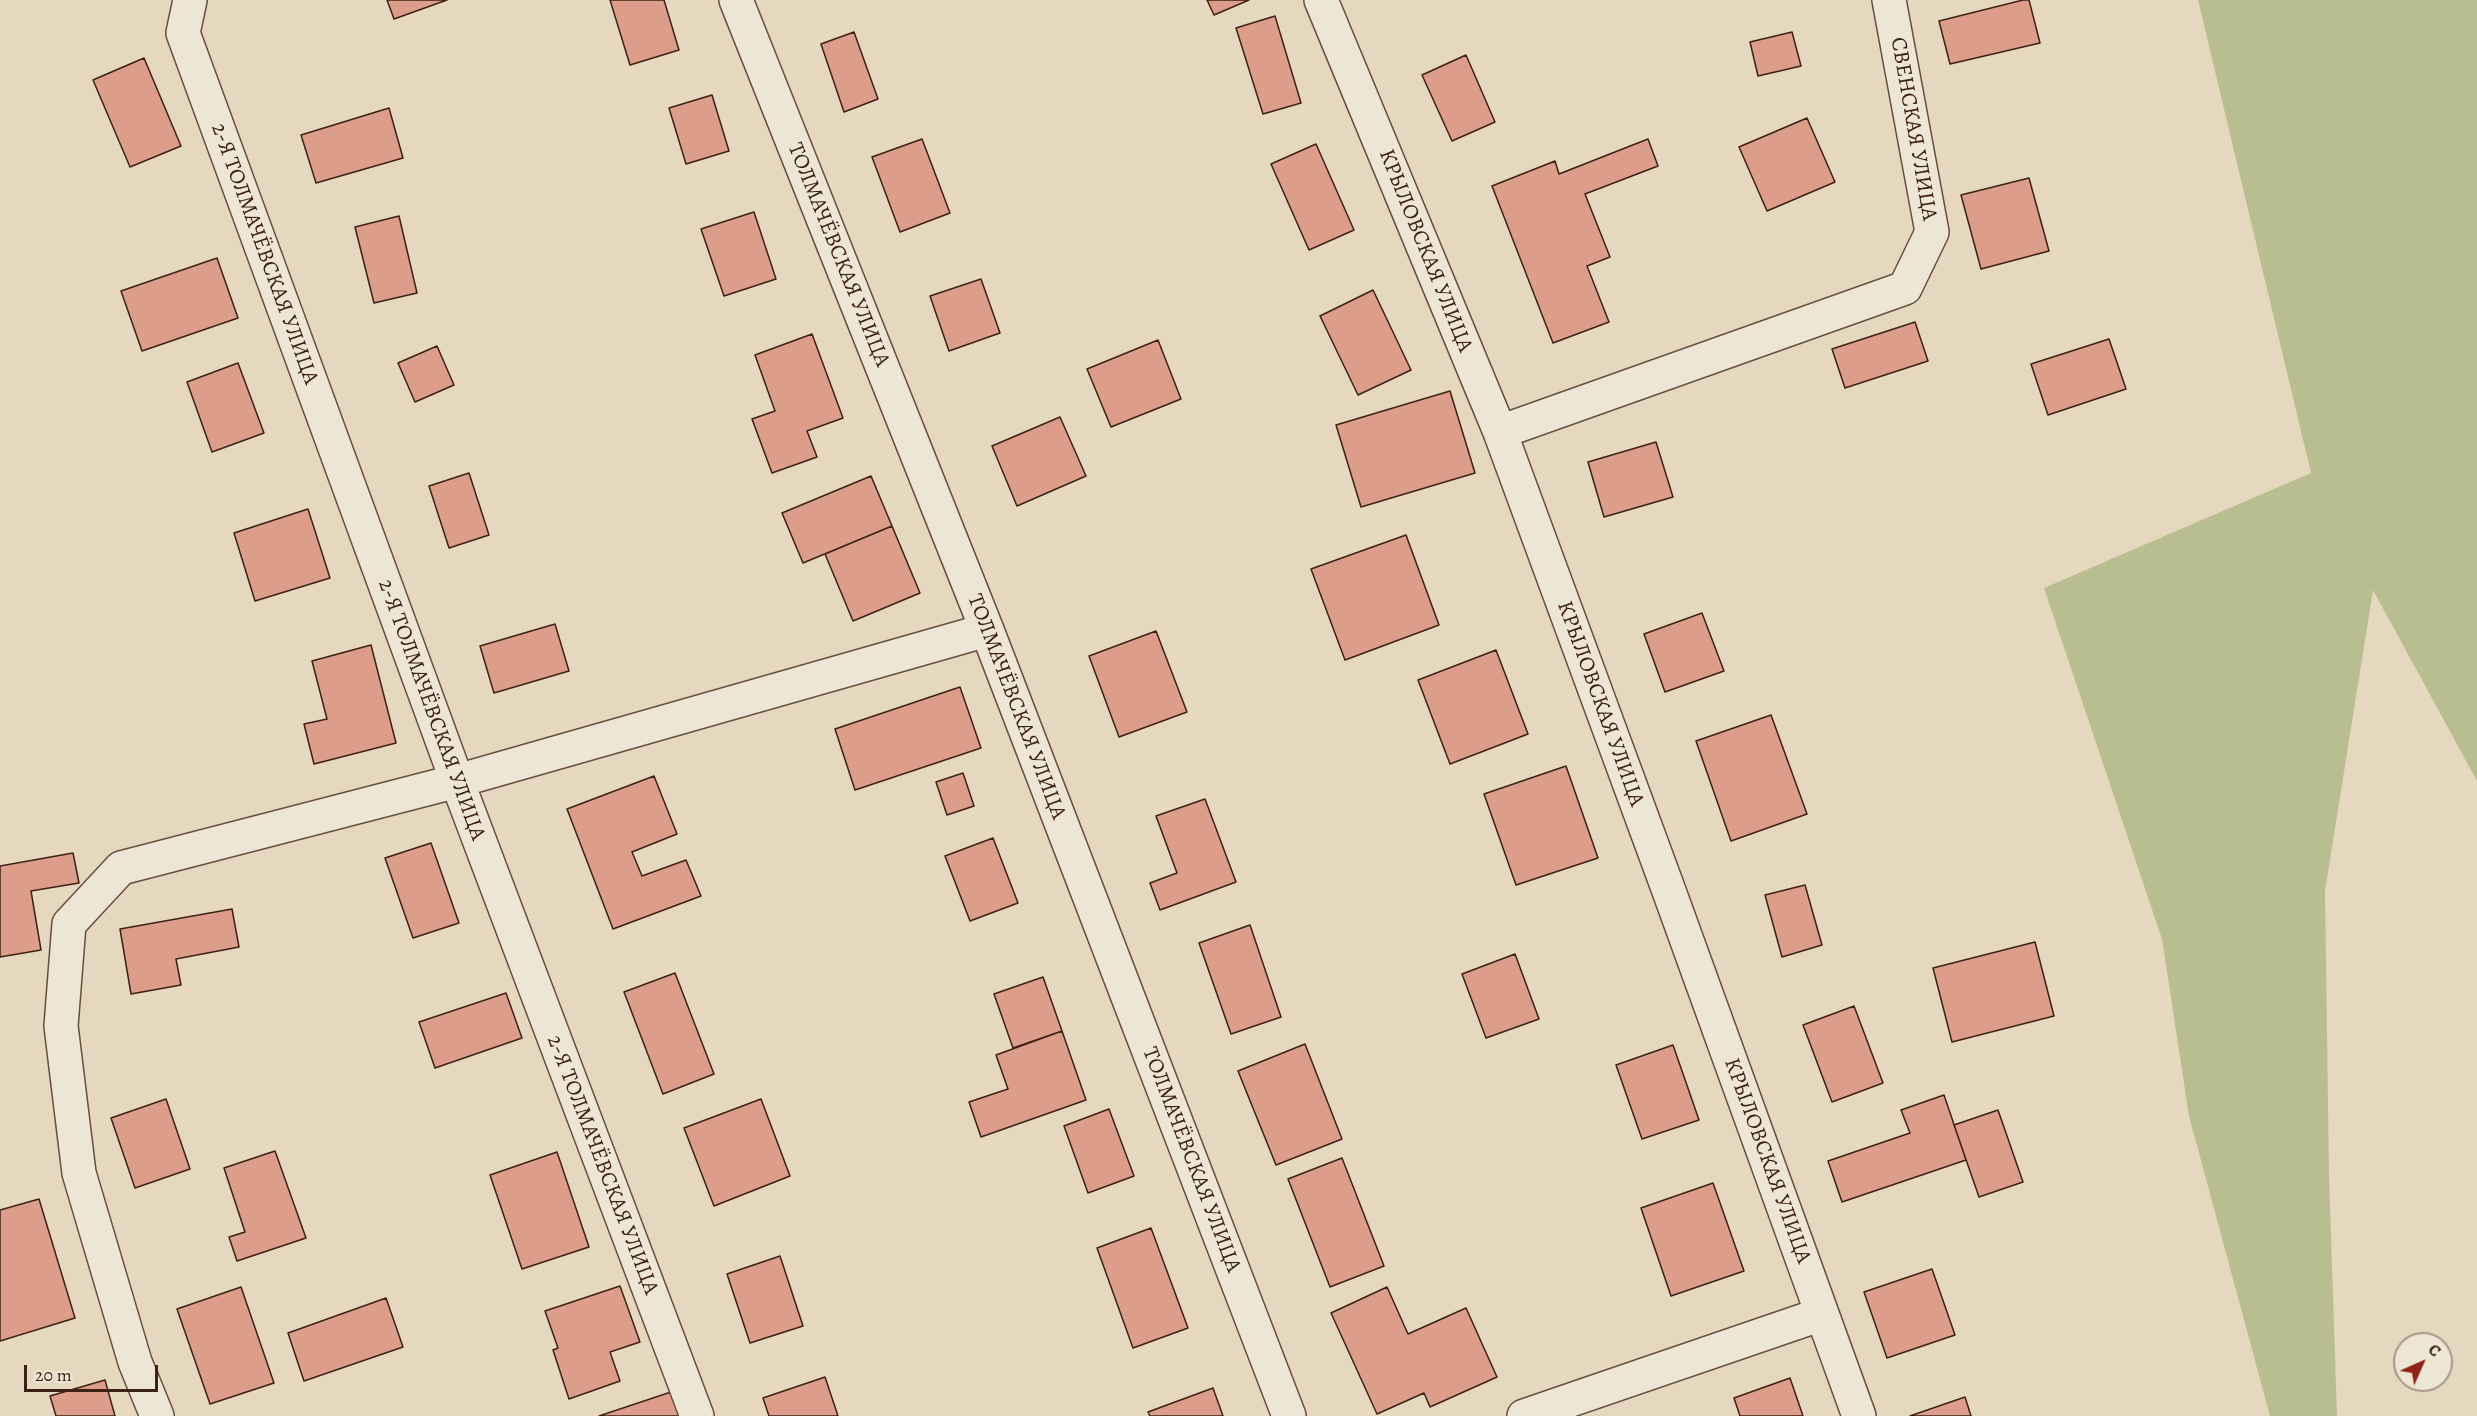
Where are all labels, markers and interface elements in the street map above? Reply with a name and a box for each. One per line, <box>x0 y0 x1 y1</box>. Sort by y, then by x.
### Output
street label: СВЕНСКАЯ УЛИЦА <box>1884 35 1942 223</box>
street label: 2-Я ТОЛМАЧЁВСКАЯ УЛИЦА <box>204 120 324 388</box>
street label: ТОЛМАЧЁВСКАЯ УЛИЦА <box>781 139 895 371</box>
street label: КРЫЛОВСКАЯ УЛИЦА <box>1372 146 1478 356</box>
street label: 2-Я ТОЛМАЧЁВСКАЯ УЛИЦА <box>371 576 491 844</box>
street label: ТОЛМАЧЁВСКАЯ УЛИЦА <box>961 591 1071 823</box>
street label: КРЫЛОВСКАЯ УЛИЦА <box>1551 598 1649 810</box>
street label: 2-Я ТОЛМАЧЁВСКАЯ УЛИЦА <box>540 1031 664 1299</box>
street label: ТОЛМАЧЁВСКАЯ УЛИЦА <box>1136 1044 1246 1276</box>
street label: КРЫЛОВСКАЯ УЛИЦА <box>1718 1055 1816 1267</box>
north arrow <box>2393 1332 2453 1392</box>
text: С <box>2423 1339 2446 1362</box>
scale bar <box>27 1353 160 1391</box>
text: 20 m <box>35 1363 72 1387</box>

